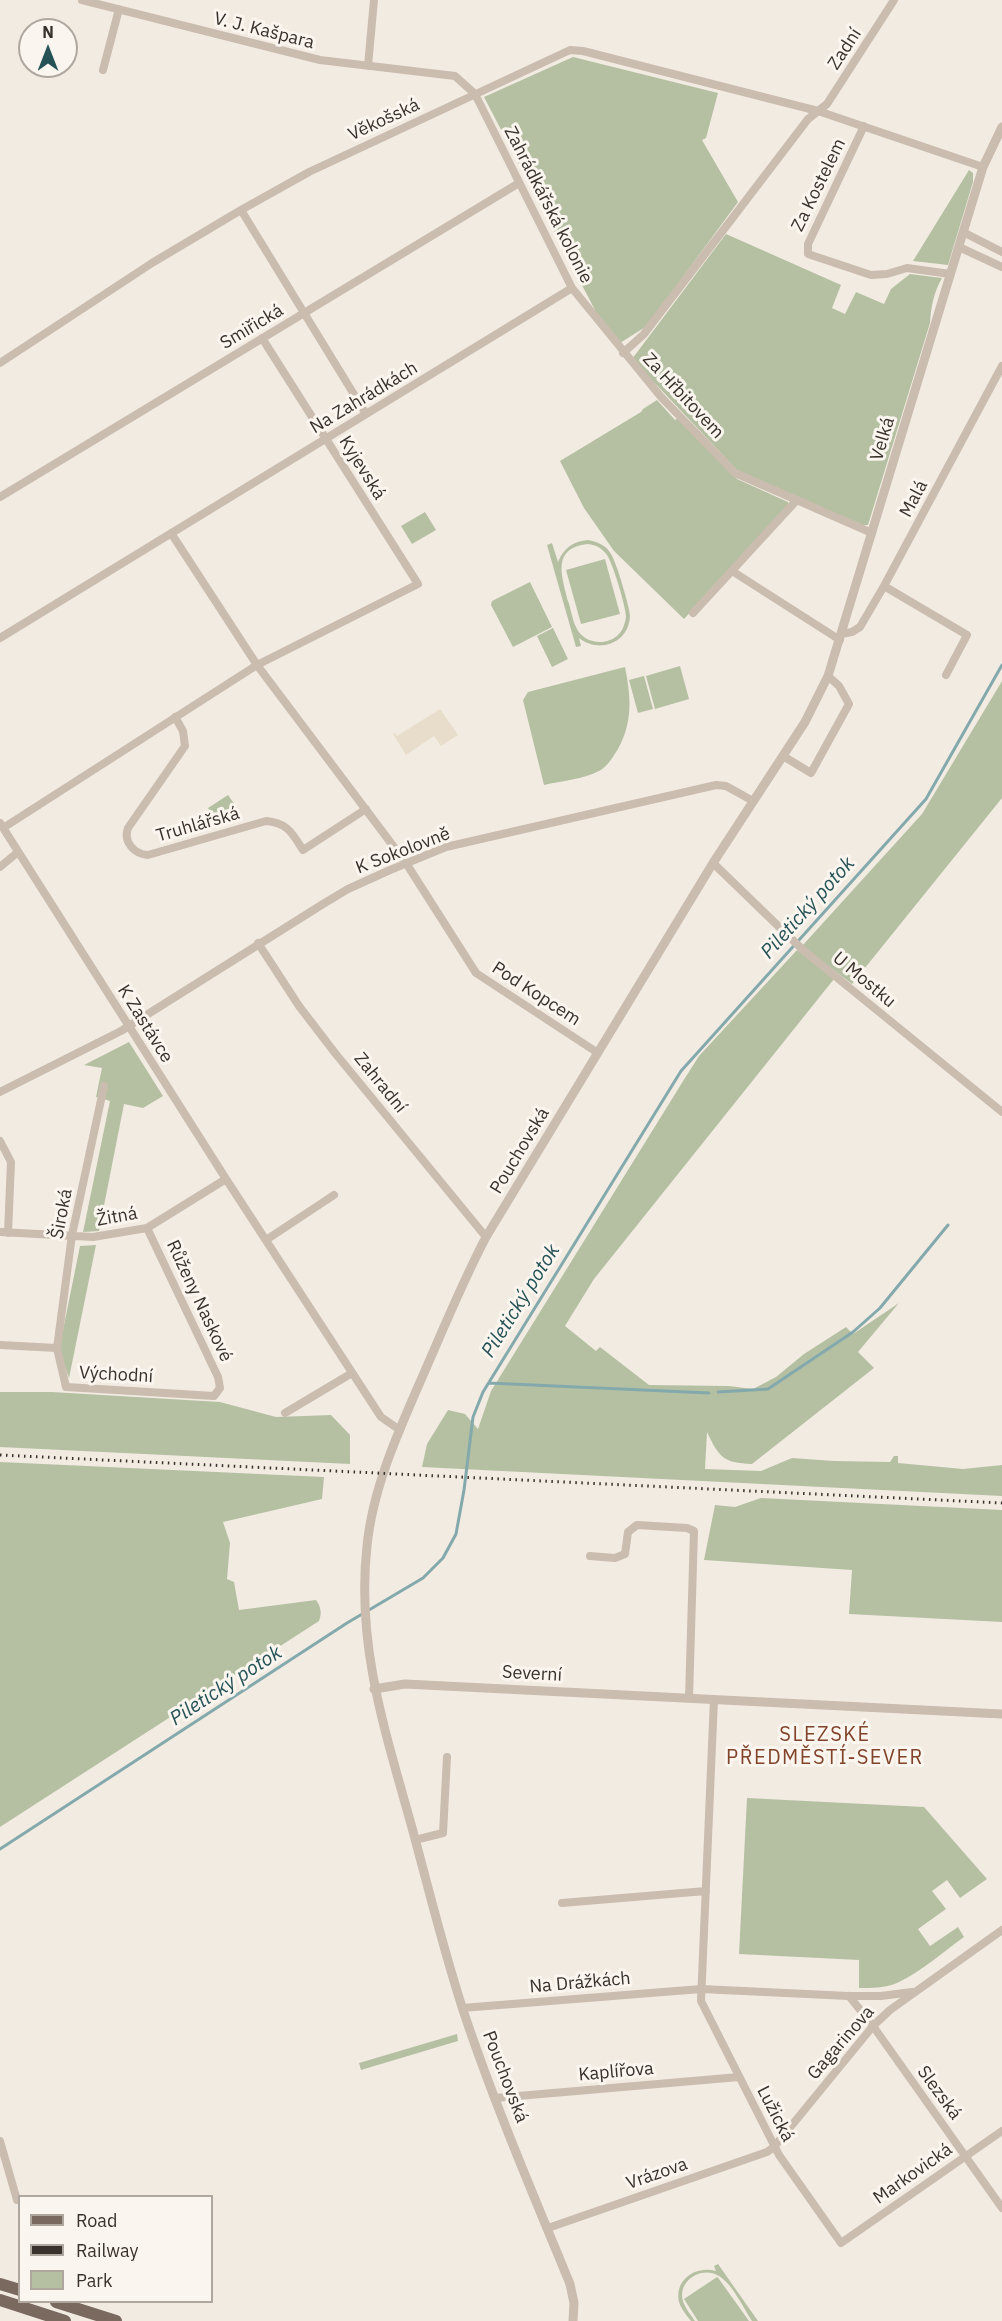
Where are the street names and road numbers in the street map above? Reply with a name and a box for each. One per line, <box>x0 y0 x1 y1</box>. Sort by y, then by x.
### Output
street label: V. J. Kašpara <box>212 8 316 54</box>
street label: Zadní <box>824 24 866 74</box>
street label: Věkošská <box>345 94 423 146</box>
street label: Zahrádkářská kolonie <box>499 123 597 287</box>
street label: Za Kostelem <box>787 135 851 235</box>
street label: Smiřická <box>217 300 287 354</box>
street label: Za Hřbitovem <box>638 349 728 443</box>
street label: Na Zahrádkách <box>306 357 422 439</box>
street label: Velká <box>866 415 900 463</box>
street label: Kyjevská <box>334 432 390 504</box>
street label: Malá <box>895 477 933 521</box>
street label: Truhlářská <box>154 803 242 847</box>
street label: K Sokolovně <box>353 823 453 879</box>
street label: U Mostku <box>828 947 900 1013</box>
street label: Pod Kopcem <box>488 957 584 1031</box>
street label: K Zastávce <box>113 981 177 1067</box>
street label: Zahradní <box>349 1048 411 1118</box>
street label: Pouchovská <box>486 1104 554 1198</box>
street label: Široká <box>47 1187 77 1241</box>
street label: Žitná <box>95 1203 139 1231</box>
street label: Růženy Naskové <box>161 1237 237 1365</box>
street label: Východní <box>78 1362 154 1388</box>
street label: Severní <box>501 1662 563 1686</box>
street label: Na Drážkách <box>529 1968 631 1998</box>
street label: Gagarinova <box>803 2002 879 2084</box>
street label: Pouchovská <box>478 2028 532 2126</box>
street label: Kaplířova <box>578 2058 654 2086</box>
street label: Slezská <box>912 2062 966 2124</box>
street label: Lužická <box>752 2082 798 2146</box>
street label: Markovická <box>869 2139 957 2209</box>
street label: Vrázova <box>624 2153 690 2195</box>

